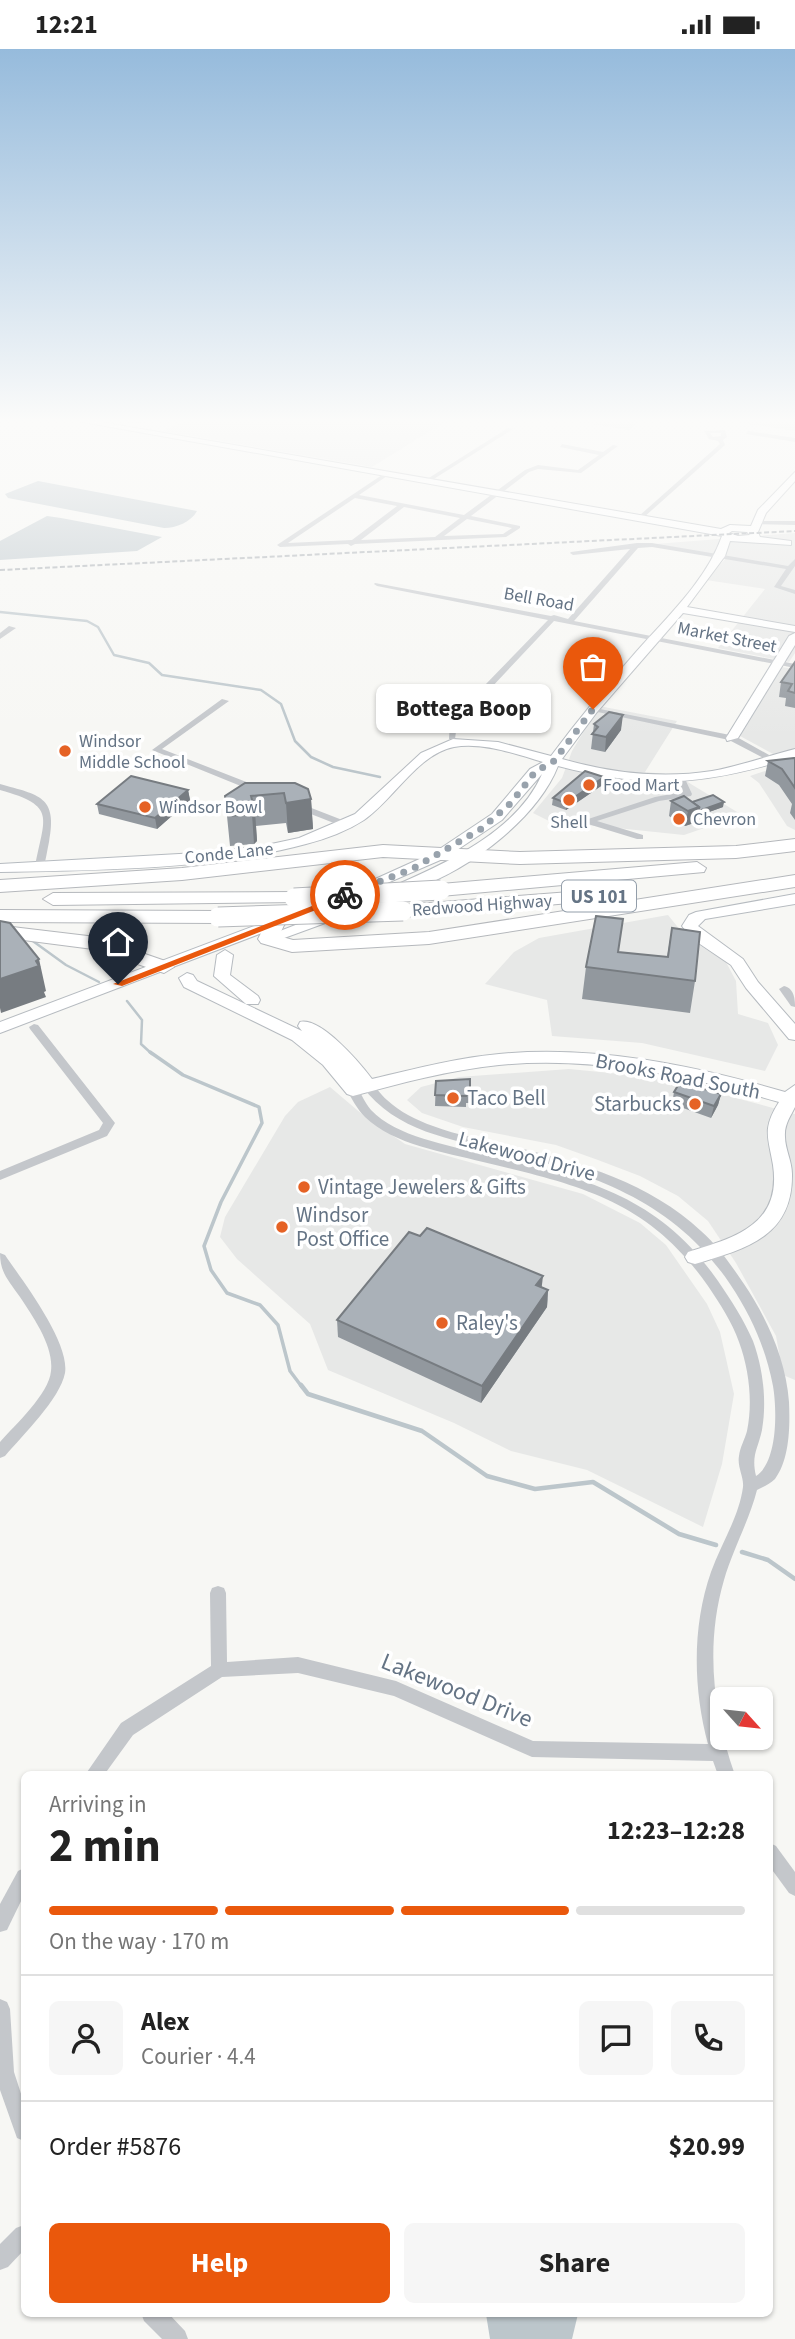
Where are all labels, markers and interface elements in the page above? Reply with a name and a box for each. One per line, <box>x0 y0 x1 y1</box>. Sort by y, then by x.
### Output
text: 12:21 <box>35 6 98 43</box>
street label: Bell Road <box>502 581 576 618</box>
street label: Market Street <box>675 616 779 659</box>
pin <box>563 637 623 709</box>
icon: bag <box>574 648 612 686</box>
callout: Bottega Boop <box>376 685 551 733</box>
text: Bottega Boop <box>396 692 531 725</box>
place label: Windsor Middle School <box>79 729 185 775</box>
marker: Windsor Middle School <box>57 743 73 759</box>
place label: Food Mart <box>603 773 679 798</box>
marker: Food Mart <box>581 777 597 793</box>
marker: Shell <box>561 792 577 808</box>
place label: Windsor Bowl <box>159 795 262 820</box>
marker: Windsor Bowl <box>137 799 153 815</box>
place label: Chevron <box>693 807 756 832</box>
place label: Shell <box>550 810 588 835</box>
marker: Chevron <box>671 811 687 827</box>
street label: Conde Lane <box>183 836 275 871</box>
courier <box>310 860 380 930</box>
icon: bike <box>326 876 364 914</box>
road number: US 101 <box>562 881 636 911</box>
street label: Redwood Highway <box>411 888 553 923</box>
pin <box>88 912 148 984</box>
icon: home <box>99 923 137 961</box>
street label: Brooks Road South <box>593 1045 763 1107</box>
place label: Taco Bell <box>467 1083 546 1113</box>
place label: Starbucks <box>594 1089 681 1119</box>
marker: Taco Bell <box>445 1090 461 1106</box>
marker: Starbucks <box>687 1096 703 1112</box>
street label: Lakewood Drive <box>455 1123 599 1189</box>
place label: Vintage Jewelers & Gifts <box>318 1172 526 1202</box>
marker: Vintage Jewelers & Gifts <box>296 1179 312 1195</box>
place label: Windsor Post Office <box>296 1200 389 1254</box>
marker: Windsor Post Office <box>274 1219 290 1235</box>
place label: Raley's <box>456 1308 518 1338</box>
marker: Raley's <box>434 1315 450 1331</box>
street label: Lakewood Drive <box>376 1644 538 1737</box>
north arrow <box>710 1687 774 1750</box>
map controls <box>710 1687 773 1750</box>
text: Arriving in <box>49 1788 147 1821</box>
text: 12:23–12:28 <box>607 1812 745 1849</box>
text: 2 min <box>49 1814 161 1879</box>
text: On the way · 170 m <box>49 1925 229 1958</box>
button: person <box>49 2001 123 2075</box>
button: chat <box>579 2001 653 2075</box>
button: phone <box>671 2001 745 2075</box>
text: Alex <box>141 2003 190 2040</box>
text: Courier · 4.4 <box>141 2040 256 2073</box>
text: Order #5876 <box>49 2128 181 2165</box>
text: $20.99 <box>669 2128 745 2165</box>
button: Help <box>49 2223 390 2303</box>
button: Share <box>404 2223 745 2303</box>

